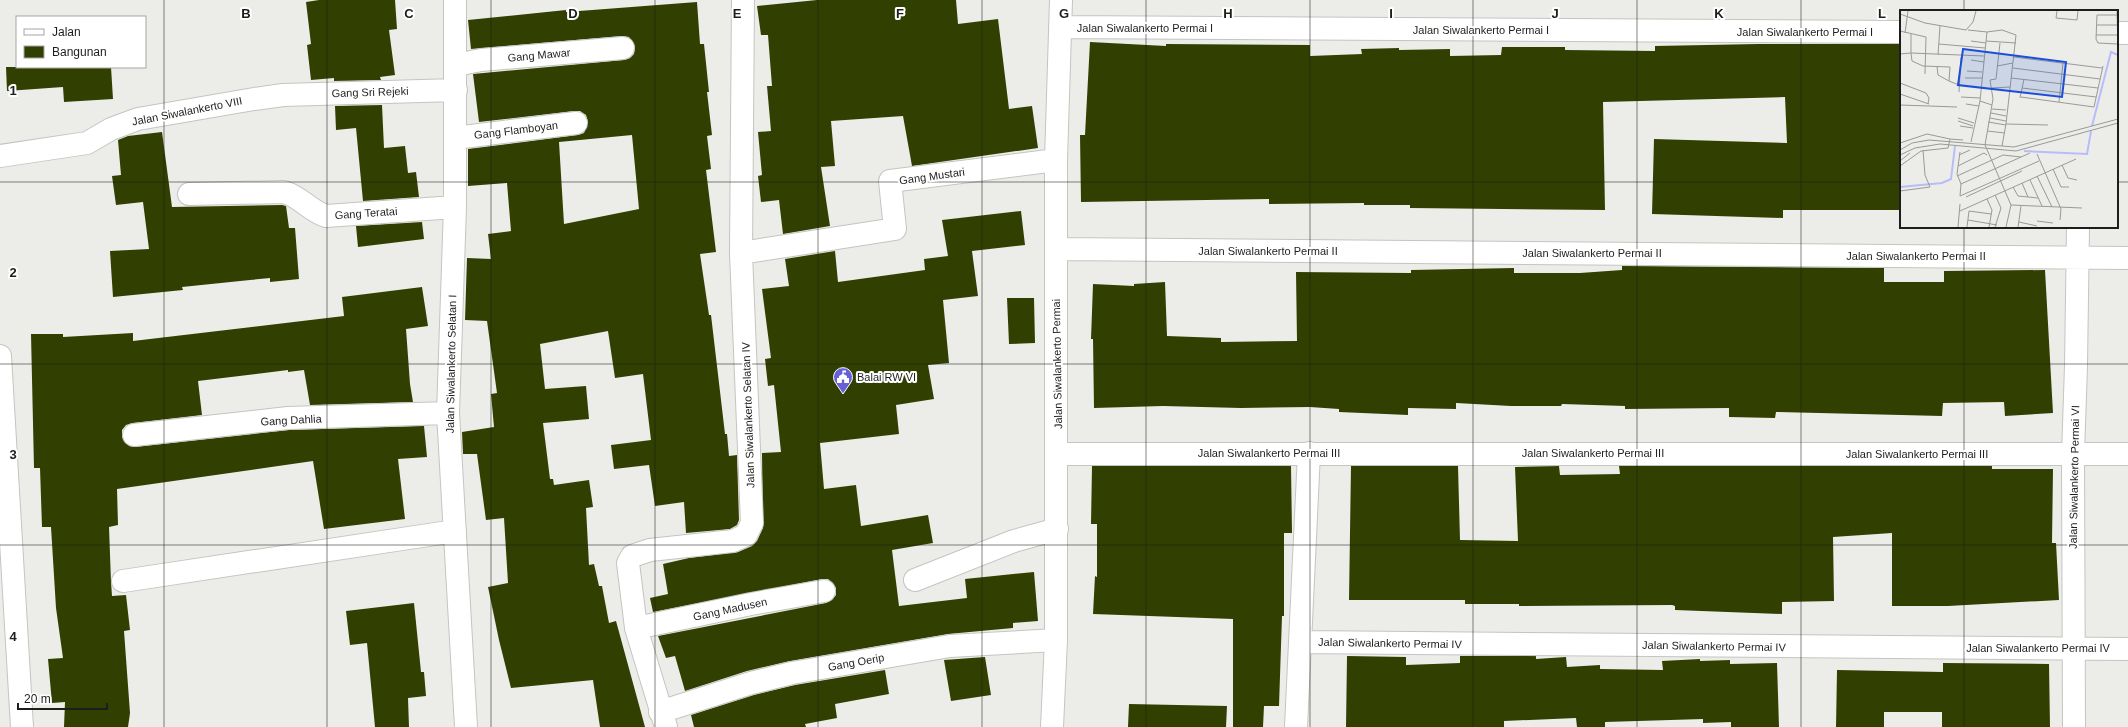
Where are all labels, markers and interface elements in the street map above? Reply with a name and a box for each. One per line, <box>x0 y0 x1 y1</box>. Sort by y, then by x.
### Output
text: B <box>241 6 251 21</box>
text: C <box>404 6 414 21</box>
text: D <box>568 6 578 21</box>
text: E <box>733 6 742 21</box>
text: F <box>896 6 904 21</box>
text: G <box>1059 6 1069 21</box>
text: H <box>1223 6 1233 21</box>
text: I <box>1389 6 1393 21</box>
text: J <box>1551 6 1559 21</box>
text: K <box>1714 6 1724 21</box>
text: L <box>1878 6 1886 21</box>
inset map <box>1900 10 2118 228</box>
legend <box>16 16 146 68</box>
street label: Jalan Siwalankerto Permai I <box>1077 22 1213 34</box>
street label: Jalan Siwalankerto Permai I <box>1413 24 1549 36</box>
text: Jalan <box>52 25 81 39</box>
street label: Jalan Siwalankerto Permai I <box>1737 26 1873 38</box>
text: Bangunan <box>52 45 107 59</box>
street label: Gang Mawar <box>507 46 571 64</box>
text: 1 <box>9 83 17 98</box>
street label: Gang Sri Rejeki <box>331 85 409 99</box>
street label: Jalan Siwalankerto VIII <box>131 94 243 128</box>
street label: Gang Flamboyan <box>473 119 559 141</box>
street label: Gang Mustari <box>898 165 966 187</box>
street label: Gang Teratai <box>334 205 398 221</box>
street label: Jalan Siwalankerto Permai II <box>1198 245 1338 257</box>
street label: Jalan Siwalankerto Permai II <box>1522 247 1662 259</box>
street label: Jalan Siwalankerto Permai II <box>1846 250 1986 262</box>
text: 2 <box>9 265 17 280</box>
street label: Jalan Siwalankerto Selatan I <box>444 294 458 434</box>
street label: Jalan Siwalankerto Permai <box>1050 299 1064 429</box>
street label: Jalan Siwalankerto Selatan IV <box>739 341 757 488</box>
public building icon: Balai RW VI <box>832 366 854 394</box>
place label: Balai RW VI <box>857 371 916 383</box>
street label: Jalan Siwalankerto Permai VI <box>2067 405 2081 549</box>
street label: Gang Dahlia <box>260 412 323 428</box>
text: 3 <box>9 447 17 462</box>
street label: Jalan Siwalankerto Permai III <box>1198 447 1340 459</box>
street label: Jalan Siwalankerto Permai III <box>1522 447 1664 459</box>
street label: Jalan Siwalankerto Permai III <box>1846 448 1988 460</box>
street label: Gang Madusen <box>692 595 768 623</box>
text: 4 <box>9 629 17 644</box>
street label: Jalan Siwalankerto Permai IV <box>1318 636 1463 650</box>
street label: Jalan Siwalankerto Permai IV <box>1642 639 1787 653</box>
street label: Jalan Siwalankerto Permai IV <box>1966 642 2110 654</box>
street label: Gang Oerip <box>827 651 885 673</box>
scale bar <box>18 685 107 711</box>
text: 20 m <box>24 692 51 706</box>

